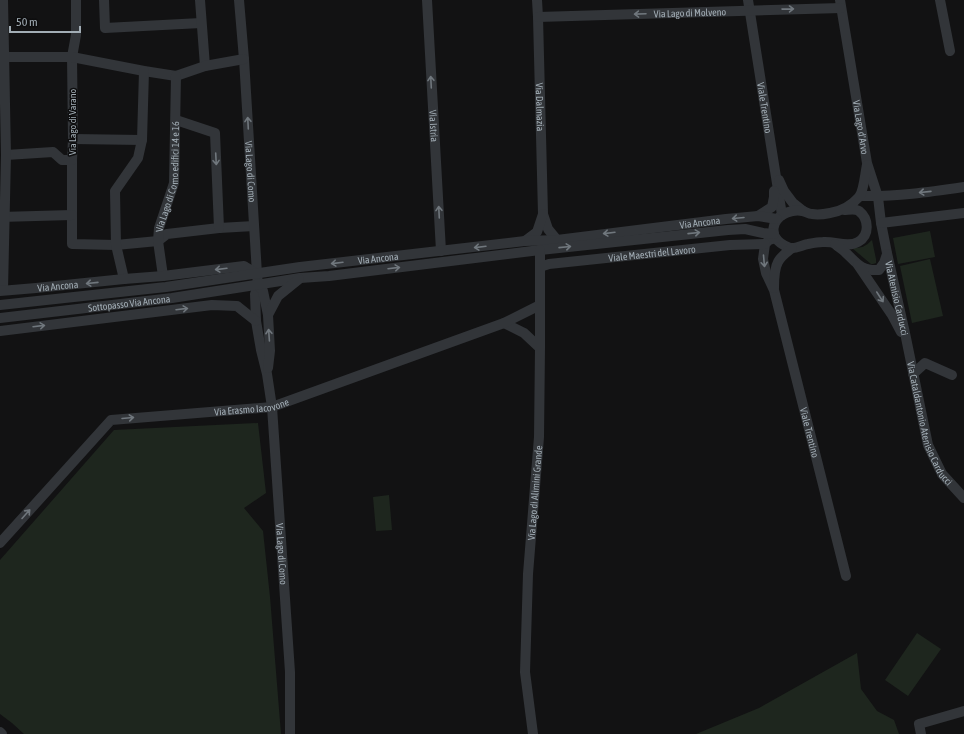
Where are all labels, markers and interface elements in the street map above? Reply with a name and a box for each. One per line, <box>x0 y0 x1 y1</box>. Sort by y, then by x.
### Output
one-way arrow <box>781 5 794 13</box>
street label: Via Lago di Molveno <box>654 6 727 20</box>
scale bar <box>10 8 80 34</box>
one-way arrow <box>634 10 647 18</box>
text: 50 m <box>16 15 38 29</box>
one-way arrow <box>428 76 435 89</box>
street label: Viale Trentino <box>755 82 774 134</box>
street label: Via Dalmazia <box>534 83 546 132</box>
street label: Via Lago di Varano <box>67 88 78 155</box>
street label: Via Lago d'Arvo <box>851 99 871 156</box>
street label: Via Istria <box>427 109 440 143</box>
one-way arrow <box>245 117 252 130</box>
street label: Via Lago di Como edifici 14 e 16 <box>154 121 181 232</box>
street label: Via Lago di Como <box>243 141 258 203</box>
one-way arrow <box>212 152 219 165</box>
one-way arrow <box>919 188 932 196</box>
one-way arrow <box>435 206 442 219</box>
one-way arrow <box>732 214 745 221</box>
street label: Via Ancona <box>679 215 721 231</box>
one-way arrow <box>603 229 616 237</box>
one-way arrow <box>687 230 700 237</box>
one-way arrow <box>474 243 487 250</box>
one-way arrow <box>558 244 571 251</box>
street label: Viale Maestri del Lavoro <box>608 244 696 264</box>
street label: Via Ancona <box>357 251 399 266</box>
one-way arrow <box>761 254 768 267</box>
one-way arrow <box>331 259 344 267</box>
street label: Via Atenisio Carducci <box>883 260 910 336</box>
one-way arrow <box>387 264 400 271</box>
one-way arrow <box>215 265 228 273</box>
street label: Via Ancona <box>37 279 79 294</box>
one-way arrow <box>86 279 99 286</box>
one-way arrow <box>876 291 884 302</box>
street label: Sottopasso Via Ancona <box>87 293 171 314</box>
one-way arrow <box>175 305 188 313</box>
one-way arrow <box>32 323 45 330</box>
one-way arrow <box>266 329 273 342</box>
street label: Via Cataldantonio Atenisio Carducci <box>905 361 954 488</box>
street label: Via Erasmo Iacovone <box>214 396 291 418</box>
street label: Viale Trentino <box>798 406 821 459</box>
one-way arrow <box>121 415 134 422</box>
street label: Via Lago di Alimini Grande <box>526 445 544 541</box>
one-way arrow <box>21 509 31 519</box>
street label: Via Lago di Como <box>274 523 289 585</box>

